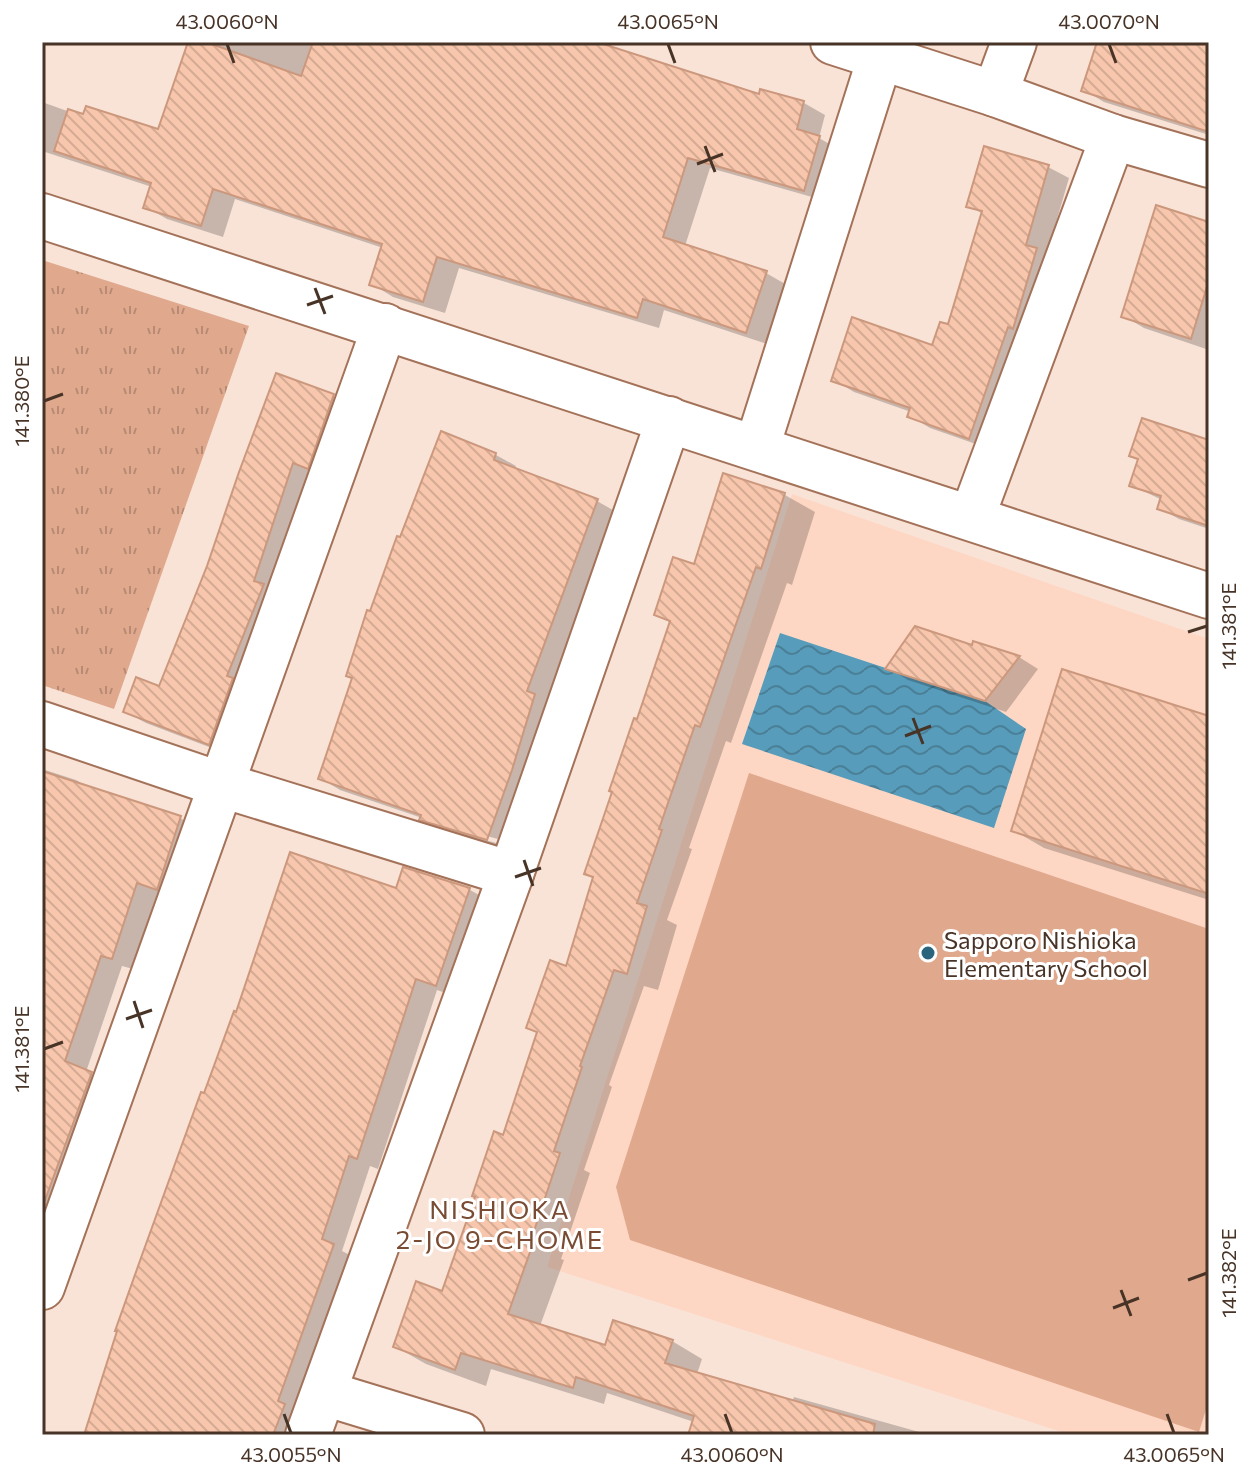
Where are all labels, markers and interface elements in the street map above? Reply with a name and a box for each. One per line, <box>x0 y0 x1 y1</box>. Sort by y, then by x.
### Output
text: 43.0060°N <box>175 9 279 33</box>
text: 43.0065°N <box>617 9 719 33</box>
text: 43.0070°N <box>1058 9 1160 33</box>
text: 141.380°E <box>9 355 33 447</box>
text: 141.381°E <box>1216 583 1240 669</box>
place label: Sapporo Nishioka Elementary School <box>944 925 1148 982</box>
marker: Sapporo Nishioka Elementary School <box>919 944 937 962</box>
text: 141.381°E <box>9 1006 33 1092</box>
district label: NISHIOKA 2-JO 9-CHOME <box>396 1193 604 1254</box>
text: 141.382°E <box>1216 1228 1240 1318</box>
text: 43.0055°N <box>240 1442 342 1466</box>
text: 43.0060°N <box>680 1442 784 1466</box>
text: 43.0065°N <box>1123 1442 1225 1466</box>

